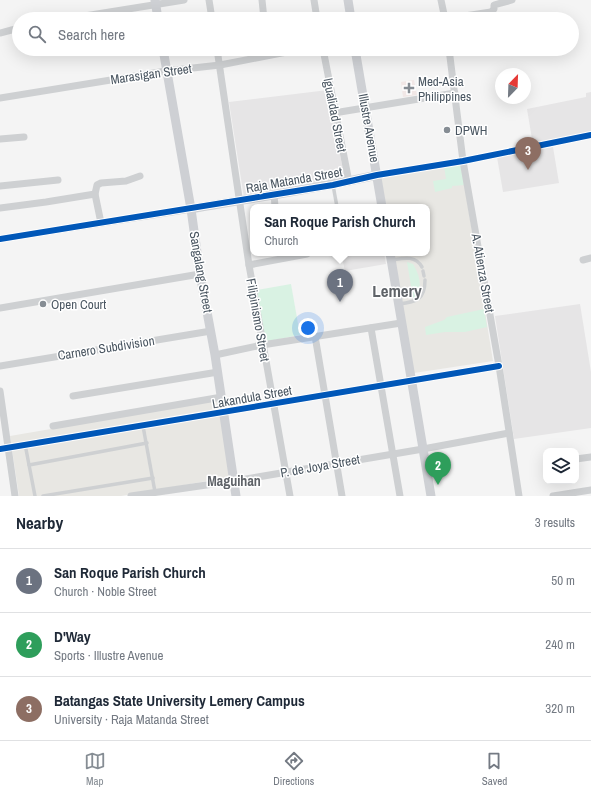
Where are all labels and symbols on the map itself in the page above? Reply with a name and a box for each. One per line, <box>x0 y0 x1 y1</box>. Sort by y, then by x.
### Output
street label: Marasigan Street <box>109 60 193 88</box>
north arrow <box>495 68 531 104</box>
place label: Med-Asia Philippines <box>418 73 471 105</box>
street label: Igualidad Street <box>319 76 351 154</box>
marker: Med-Asia Philippines <box>403 82 415 94</box>
street label: Illustre Avenue <box>355 92 383 164</box>
place label: DPWH <box>455 122 488 139</box>
marker: DPWH <box>442 125 452 135</box>
pin: 3 <box>515 137 541 170</box>
street label: Raja Matanda Street <box>244 163 344 197</box>
street label: Sangalang Street <box>185 230 217 314</box>
street label: A. Atienza Street <box>468 231 498 314</box>
pin: 1 <box>327 269 353 302</box>
street label: Filipinismo Street <box>242 277 274 363</box>
district label: Lemery <box>372 279 422 302</box>
place label: Open Court <box>51 296 106 313</box>
marker: Open Court <box>38 299 48 309</box>
your location <box>298 318 318 338</box>
street label: Carnero Subdivision <box>56 332 156 364</box>
street label: Lakandula Street <box>211 382 293 412</box>
street label: P. de Joya Street <box>279 451 361 481</box>
pin: 2 <box>425 452 451 485</box>
district label: Maguihan <box>207 472 261 490</box>

